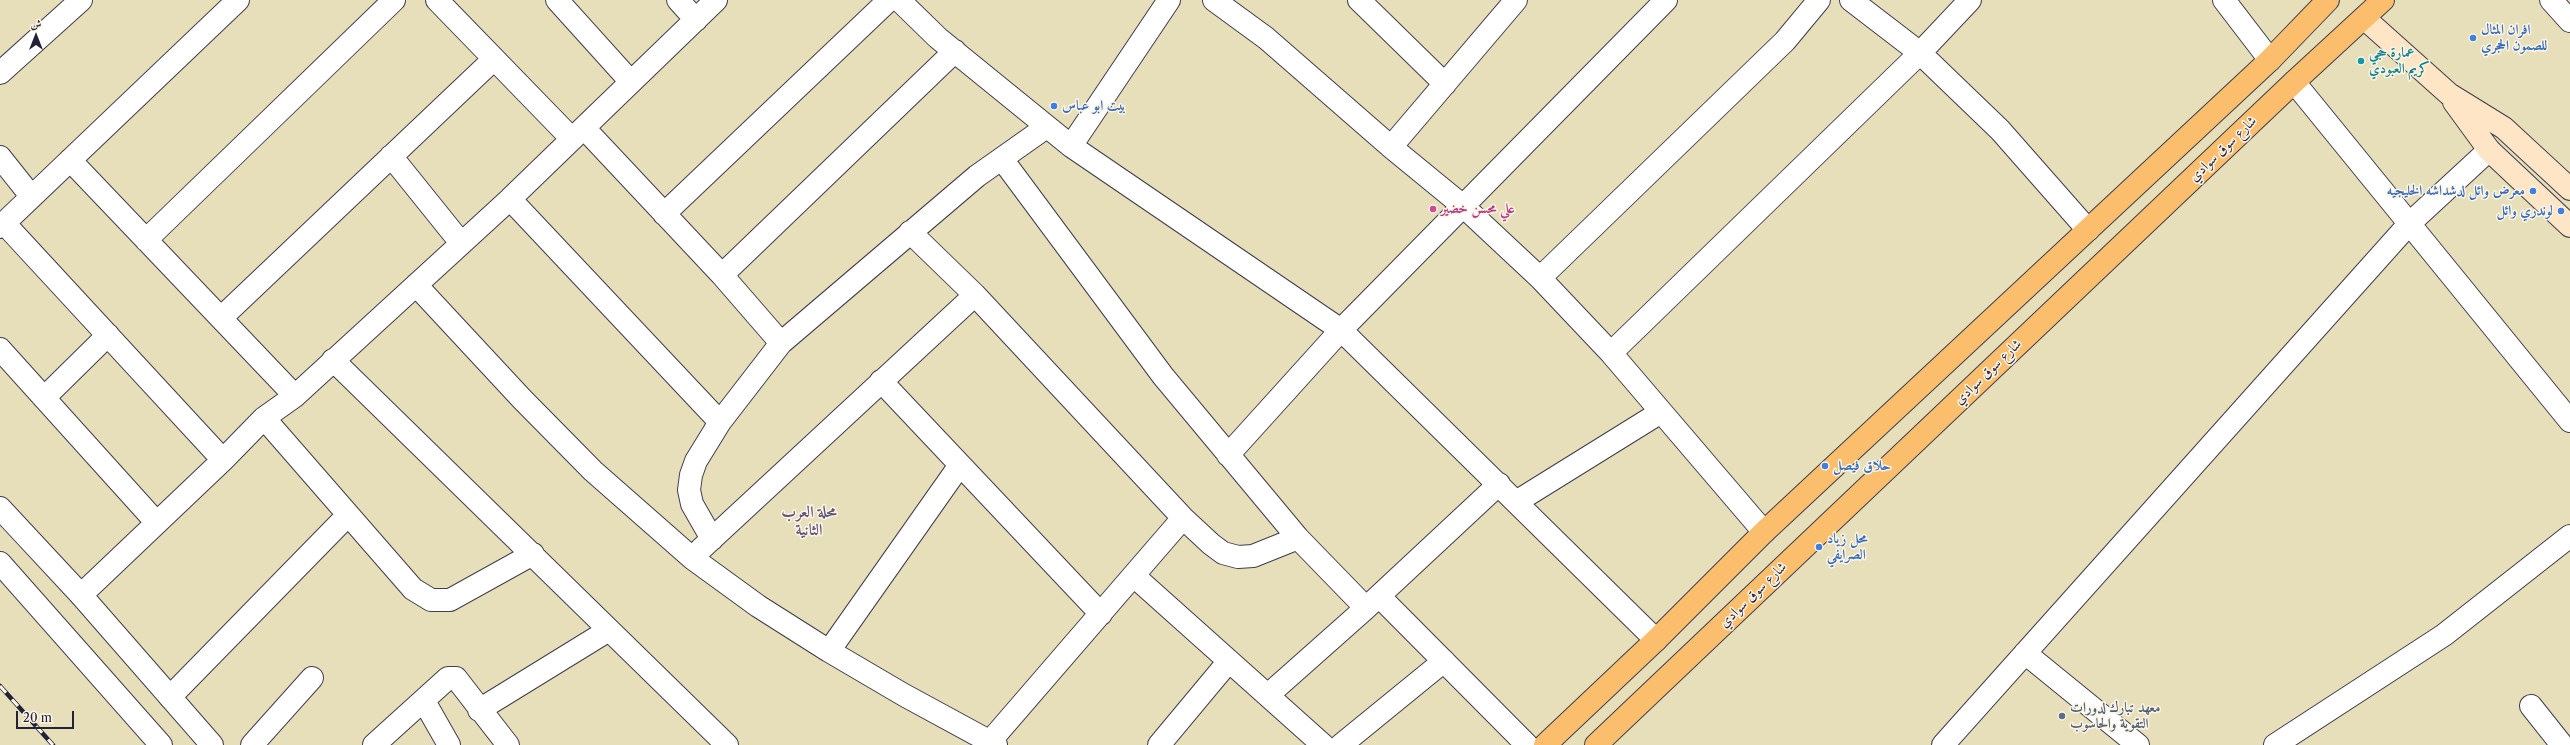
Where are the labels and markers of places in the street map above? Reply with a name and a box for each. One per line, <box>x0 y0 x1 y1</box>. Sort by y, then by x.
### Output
place label: افران المثال للصمون الحجري <box>2481 22 2547 54</box>
marker: افران المثال للصمون الحجري <box>2468 33 2478 43</box>
place label: عمارة حجي كريم العبودي <box>2369 45 2430 78</box>
marker: عمارة حجي كريم العبودي <box>2356 56 2366 66</box>
place label: بيت ابو عباس <box>1062 98 1126 114</box>
marker: بيت ابو عباس <box>1049 101 1059 111</box>
place label: معرض وائل لدشداشه الخليجيه <box>2387 183 2525 199</box>
marker: معرض وائل لدشداشه الخليجيه <box>2528 186 2538 196</box>
place label: علي محسن خضير <box>1441 201 1515 217</box>
place label: لوندري وائل <box>2497 203 2553 219</box>
marker: علي محسن خضير <box>1428 204 1438 214</box>
marker: لوندري وائل <box>2556 206 2566 216</box>
place label: حلاق فيصل <box>1833 458 1891 474</box>
marker: حلاق فيصل <box>1820 461 1830 471</box>
place label: محل زياد الصرايفي <box>1827 531 1867 564</box>
marker: محل زياد الصرايفي <box>1814 542 1824 552</box>
place label: معهد تبارك لدورات التقوية والحاسوب <box>2070 700 2160 732</box>
marker: معهد تبارك لدورات التقوية والحاسوب <box>2057 711 2067 721</box>

